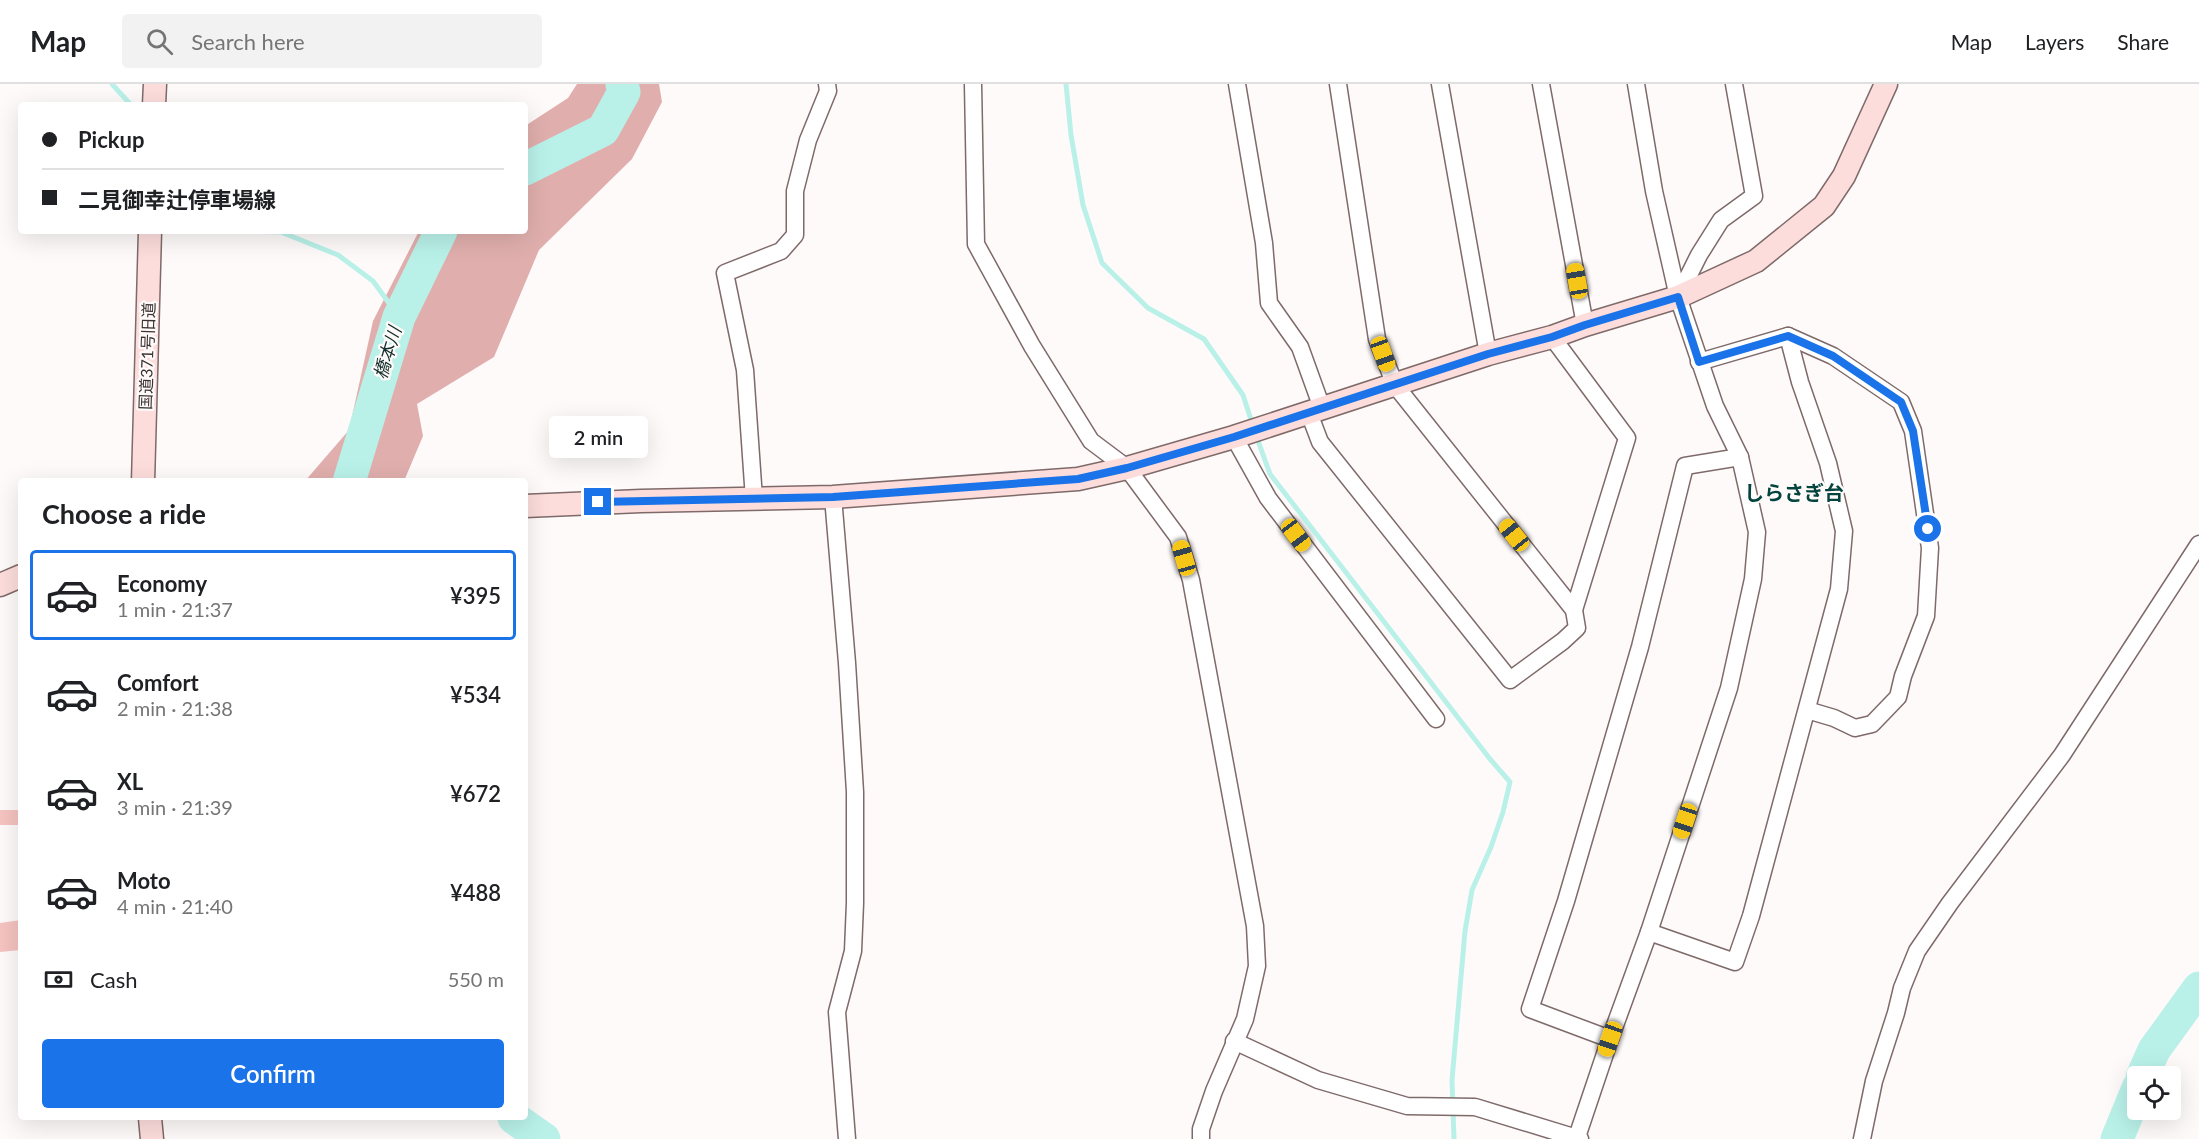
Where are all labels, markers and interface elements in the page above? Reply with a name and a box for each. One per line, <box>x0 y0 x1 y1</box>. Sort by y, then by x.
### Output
search box <box>122 14 542 68</box>
text: Map <box>30 24 86 58</box>
icon: search <box>143 25 176 58</box>
text: Search here <box>191 28 305 55</box>
text: Map <box>1951 29 1992 54</box>
text: Layers <box>2025 29 2084 54</box>
text: Share <box>2117 29 2169 54</box>
text: Pickup <box>78 126 144 153</box>
text: 二見御幸辻停車場線 <box>78 186 276 213</box>
car <box>1565 262 1589 300</box>
street label: 国道371号旧道 <box>135 302 158 410</box>
water label: 橋本川 <box>369 322 406 382</box>
car <box>1368 334 1398 374</box>
callout: 2 min <box>548 415 648 457</box>
text: 2 min <box>574 425 623 449</box>
district label: しらさぎ台 <box>1744 480 1844 504</box>
route end <box>584 488 611 515</box>
text: Choose a ride <box>42 497 206 530</box>
car <box>1278 515 1314 555</box>
car <box>1496 515 1532 555</box>
route start <box>1914 515 1941 542</box>
car <box>1170 538 1198 578</box>
icon: car <box>45 568 99 622</box>
text: Economy <box>117 570 207 597</box>
text: ¥395 <box>450 582 501 609</box>
text: 1 min · 21:37 <box>117 597 233 621</box>
icon: car <box>45 667 99 721</box>
text: Comfort <box>117 669 199 696</box>
text: ¥534 <box>450 681 501 708</box>
text: 2 min · 21:38 <box>117 696 233 720</box>
icon: car <box>45 766 99 820</box>
text: XL <box>117 768 143 795</box>
text: ¥672 <box>450 780 501 807</box>
text: 3 min · 21:39 <box>117 795 233 819</box>
car <box>1671 801 1699 841</box>
icon: car <box>45 865 99 919</box>
text: Moto <box>117 867 171 894</box>
text: ¥488 <box>450 879 501 906</box>
text: 4 min · 21:40 <box>117 894 233 918</box>
icon: cash <box>42 963 75 996</box>
text: Cash <box>90 966 137 993</box>
text: 550 m <box>448 967 504 991</box>
car <box>1596 1019 1624 1059</box>
button: Confirm <box>42 1039 504 1108</box>
map controls <box>2127 1066 2181 1120</box>
button: locate <box>2127 1066 2181 1120</box>

